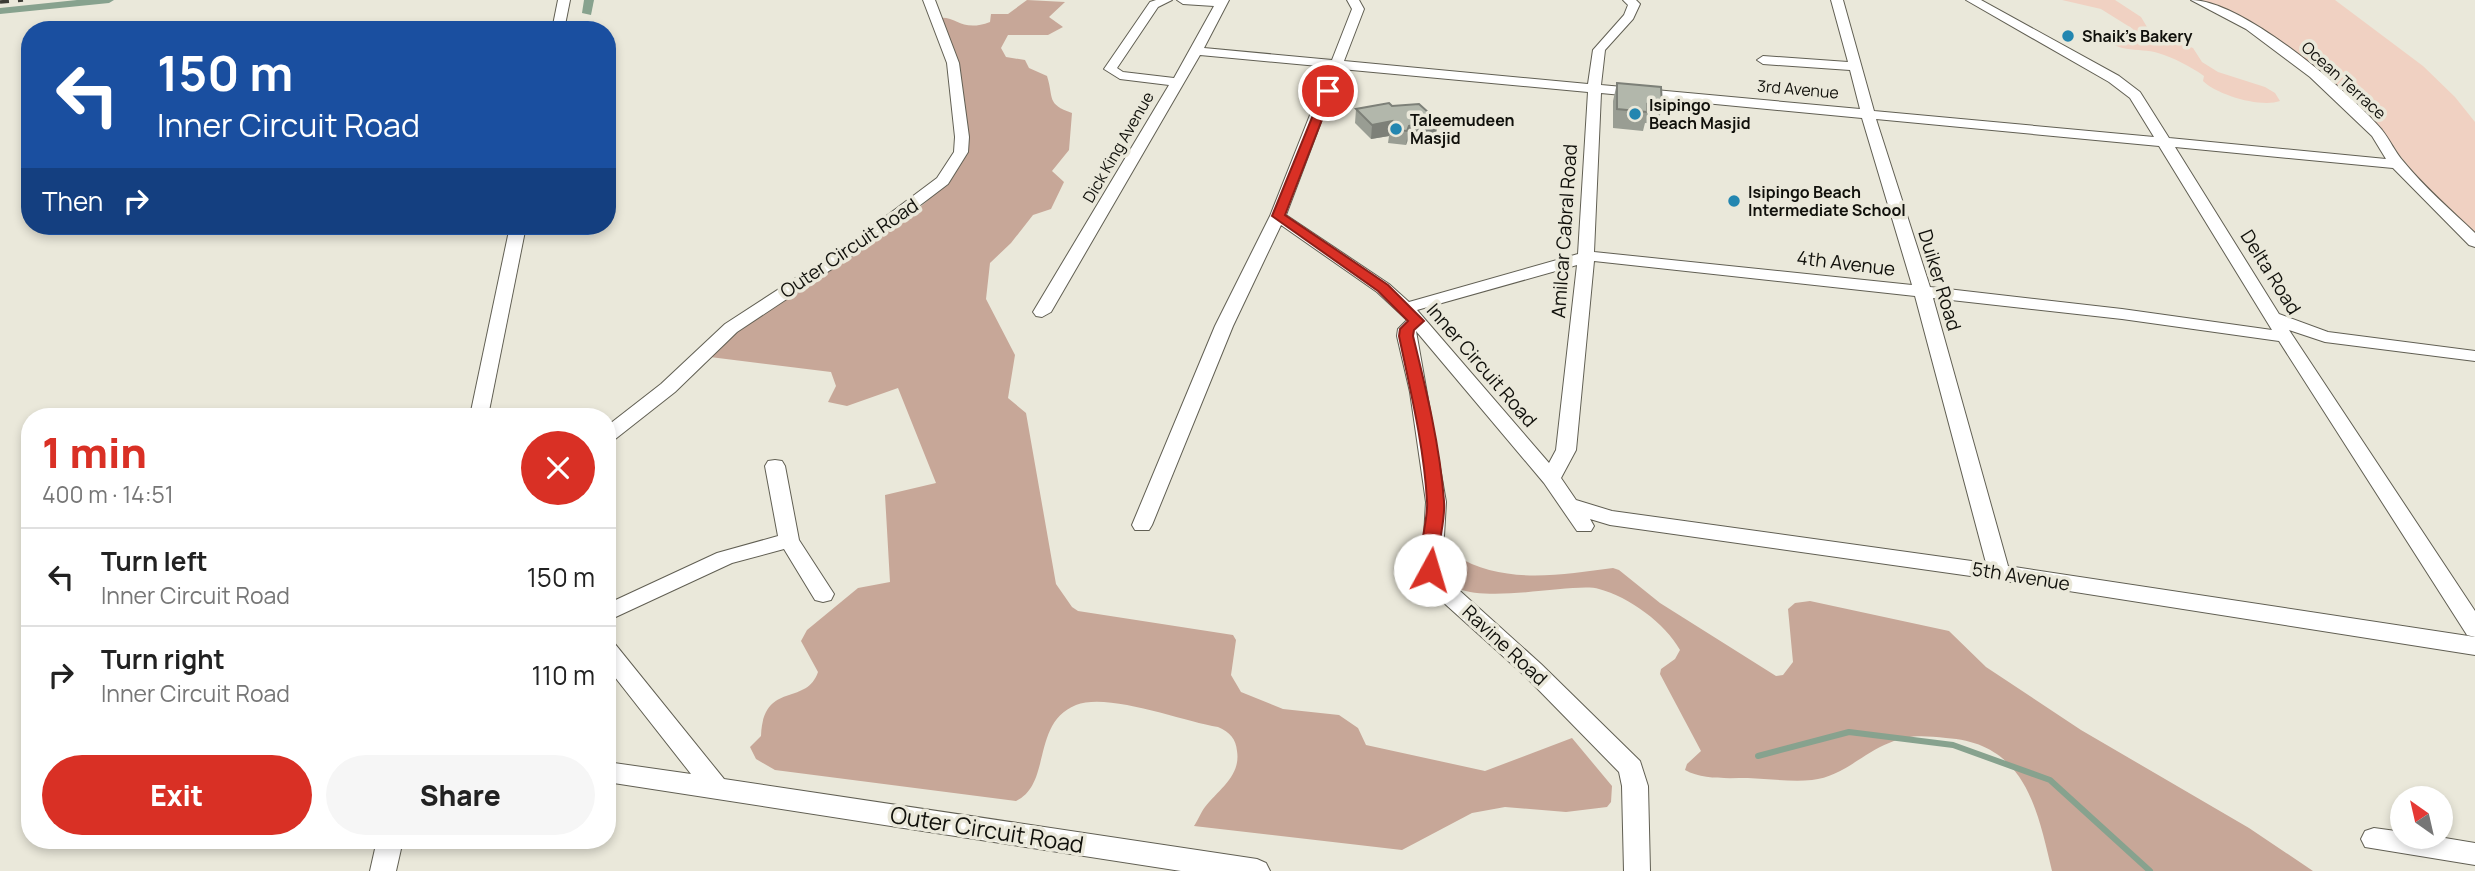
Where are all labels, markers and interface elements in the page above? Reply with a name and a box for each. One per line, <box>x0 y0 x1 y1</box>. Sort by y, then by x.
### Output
place label: Shaik's Bakery <box>2082 25 2192 47</box>
marker: Shaik's Bakery <box>2060 28 2076 44</box>
street label: Ocean Terrace <box>2297 36 2391 124</box>
text: 150 m <box>157 39 293 106</box>
icon: left <box>42 49 133 140</box>
pin <box>1298 61 1358 121</box>
icon: arrive <box>1309 72 1347 110</box>
street label: 3rd Avenue <box>1756 74 1840 104</box>
street label: Dick King Avenue <box>1077 88 1159 206</box>
place label: Isipingo Beach Masjid <box>1649 94 1751 134</box>
text: Inner Circuit Road <box>157 103 420 147</box>
marker: Isipingo Beach Masjid <box>1627 106 1643 122</box>
place label: Taleemudeen Masjid <box>1410 109 1515 149</box>
marker: Taleemudeen Masjid <box>1388 121 1404 137</box>
street label: Amilcar Cabral Road <box>1545 143 1583 319</box>
place label: Isipingo Beach Intermediate School <box>1748 181 1906 221</box>
icon: right <box>117 182 155 220</box>
text: Then <box>42 183 103 219</box>
street label: Outer Circuit Road <box>775 192 923 304</box>
marker: Isipingo Beach Intermediate School <box>1726 193 1742 209</box>
street label: Delta Road <box>2235 225 2307 319</box>
street label: Duiker Road <box>1912 226 1968 334</box>
street label: 4th Avenue <box>1795 244 1897 282</box>
street label: Inner Circuit Road <box>1421 298 1543 432</box>
text: 1 min <box>42 423 147 481</box>
button: close <box>521 431 595 505</box>
text: 400 m · 14:51 <box>42 478 174 510</box>
position arrow <box>1393 533 1467 607</box>
text: Turn left <box>101 543 208 579</box>
street label: 5th Avenue <box>1970 555 2072 597</box>
icon: left <box>42 558 80 596</box>
text: 150 m <box>527 559 595 595</box>
text: Inner Circuit Road <box>101 579 290 611</box>
street label: Ravine Road <box>1457 599 1553 691</box>
text: Turn right <box>101 641 225 677</box>
icon: right <box>42 656 80 694</box>
text: 110 m <box>532 657 595 693</box>
text: Inner Circuit Road <box>101 677 290 709</box>
button: Exit <box>42 755 312 835</box>
button: Share <box>326 755 595 835</box>
north arrow <box>2390 786 2454 849</box>
map controls <box>2390 786 2453 849</box>
street label: Outer Circuit Road <box>888 798 1086 860</box>

